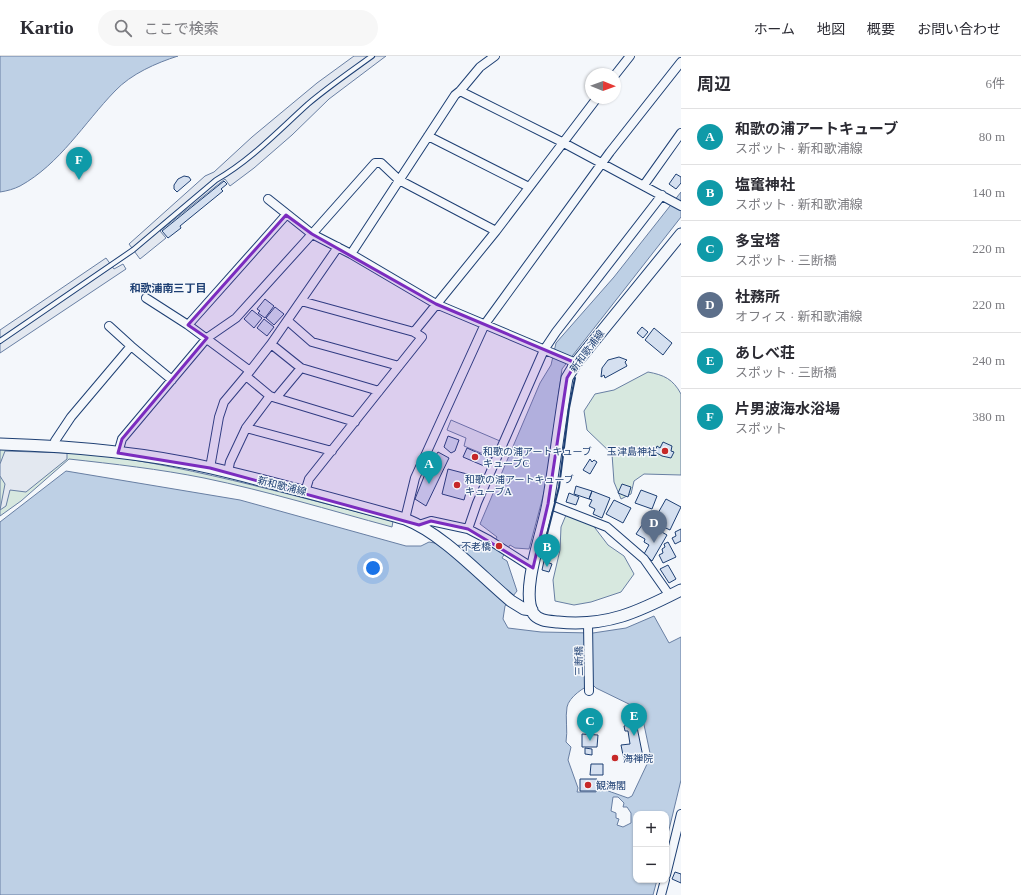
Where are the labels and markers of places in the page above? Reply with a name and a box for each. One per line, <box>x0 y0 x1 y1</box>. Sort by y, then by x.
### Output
pin: F <box>66 147 92 180</box>
place label: 和歌の浦アートキューブ キューブC <box>483 446 592 469</box>
place label: 玉津島神社 <box>607 446 657 457</box>
marker: 玉津島神社 <box>660 446 670 456</box>
pin: A <box>416 451 442 484</box>
marker: 和歌の浦アートキューブ キューブC <box>470 452 480 462</box>
place label: 和歌の浦アートキューブ キューブA <box>465 474 574 497</box>
marker: 和歌の浦アートキューブ キューブA <box>452 480 462 490</box>
pin: D <box>641 510 667 543</box>
pin: B <box>534 534 560 567</box>
place label: 不老橋 <box>461 541 491 552</box>
marker: 不老橋 <box>494 541 504 551</box>
pin: E <box>621 703 647 736</box>
pin: C <box>577 708 603 741</box>
marker: 海禅院 <box>610 753 620 763</box>
place label: 海禅院 <box>623 753 653 764</box>
marker: 観海閣 <box>583 780 593 790</box>
place label: 観海閣 <box>596 780 626 791</box>

